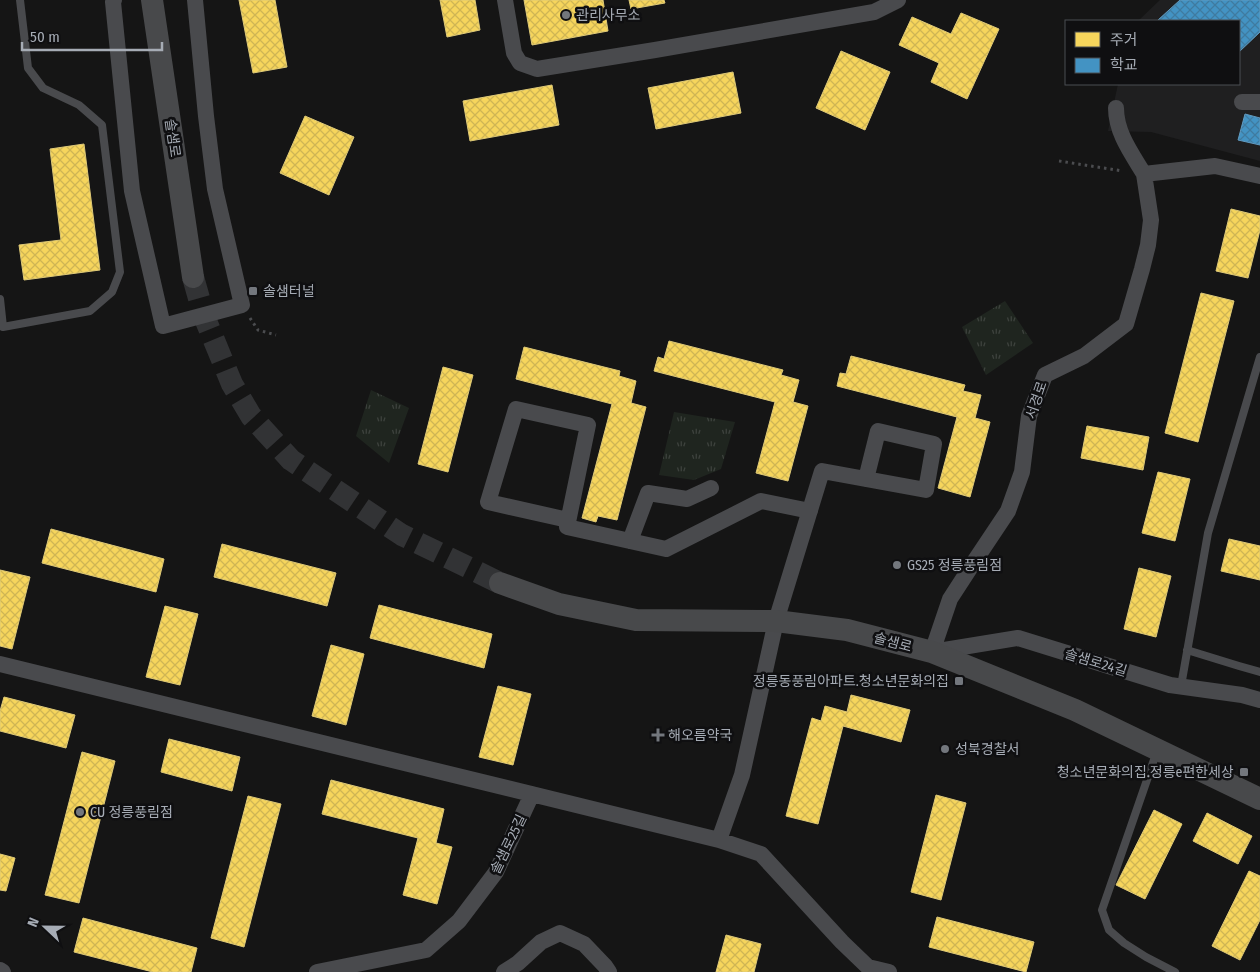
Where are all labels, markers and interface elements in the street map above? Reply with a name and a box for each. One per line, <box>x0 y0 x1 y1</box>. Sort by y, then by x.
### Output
place label: 관리사무소 <box>576 7 641 24</box>
marker: 관리사무소 <box>560 9 572 21</box>
scale bar <box>22 20 162 52</box>
legend <box>1065 20 1240 85</box>
text: 50 m <box>30 28 60 46</box>
text: 주거 <box>1110 31 1138 49</box>
text: 학교 <box>1110 56 1138 74</box>
street label: 솔샘로 <box>161 118 184 159</box>
place label: 솔샘터널 <box>263 283 315 300</box>
marker: 솔샘터널 <box>247 285 259 297</box>
street label: 서경로 <box>1022 379 1051 421</box>
place label: GS25 정릉풍림점 <box>907 557 1002 574</box>
marker: GS25 정릉풍림점 <box>891 559 903 571</box>
street label: 솔샘로 <box>872 629 914 656</box>
street label: 솔샘로24길 <box>1063 645 1129 680</box>
place label: 정릉동풍림아파트.청소년문화의집 <box>753 673 949 690</box>
marker: 정릉동풍림아파트.청소년문화의집 <box>953 675 965 687</box>
place label: 해오름약국 <box>668 727 733 744</box>
marker: 해오름약국 <box>652 729 664 741</box>
place label: 성북경찰서 <box>955 741 1019 758</box>
marker: 성북경찰서 <box>939 743 951 755</box>
place label: 청소년문화의집.정릉e편한세상 <box>1057 764 1234 781</box>
marker: 청소년문화의집.정릉e편한세상 <box>1238 766 1250 778</box>
place label: CU 정릉풍림점 <box>90 804 173 821</box>
marker: CU 정릉풍림점 <box>74 806 86 818</box>
street label: 솔샘로25길 <box>487 812 530 877</box>
north arrow <box>20 902 70 952</box>
text: N <box>24 915 43 929</box>

